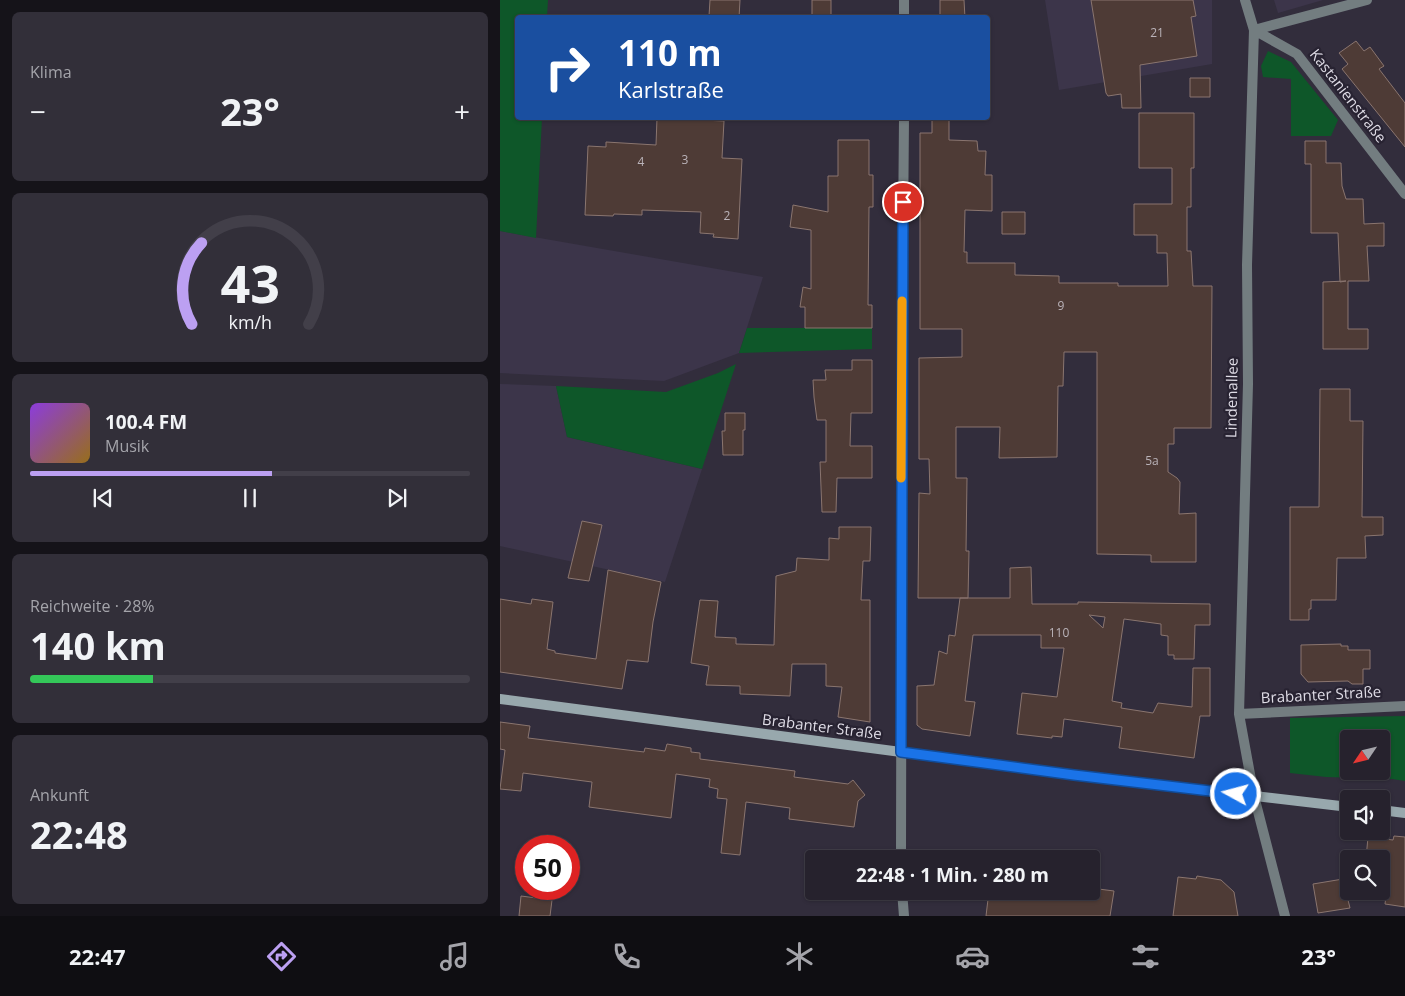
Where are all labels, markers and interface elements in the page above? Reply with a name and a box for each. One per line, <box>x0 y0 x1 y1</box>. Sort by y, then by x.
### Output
house number: 21 <box>1150 24 1164 41</box>
text: 110 m <box>618 29 722 76</box>
icon: right <box>535 35 600 100</box>
street label: Kastanienstraße <box>1306 44 1392 146</box>
text: Klima <box>30 61 72 83</box>
text: Karlstraße <box>618 74 724 104</box>
text: 23° <box>220 85 280 137</box>
text: − <box>30 92 46 130</box>
text: + <box>454 92 470 130</box>
house number: 3 <box>682 151 689 168</box>
house number: 4 <box>638 153 645 170</box>
pin <box>882 181 924 223</box>
icon: arrive <box>889 188 917 216</box>
house number: 2 <box>724 207 731 224</box>
text: 43 <box>220 247 280 318</box>
house number: 9 <box>1058 297 1065 314</box>
text: km/h <box>228 310 272 334</box>
street label: Lindenallee <box>1220 358 1242 438</box>
text: 100.4 FM <box>105 409 187 435</box>
text: Musik <box>105 435 149 457</box>
house number: 5a <box>1145 452 1159 469</box>
icon: previous <box>89 484 117 512</box>
icon: pause <box>236 484 264 512</box>
icon: next <box>383 484 411 512</box>
text: Reichweite · 28% <box>30 595 155 617</box>
text: 140 km <box>30 619 166 671</box>
house number: 110 <box>1049 624 1069 641</box>
street label: Brabanter Straße <box>1260 681 1382 707</box>
street label: Brabanter Straße <box>761 709 883 743</box>
north arrow <box>1340 730 1390 780</box>
map controls <box>1340 730 1390 900</box>
position arrow <box>1209 767 1261 819</box>
text: Ankunft <box>30 784 89 806</box>
button: sound <box>1340 790 1390 840</box>
text: 22:48 <box>30 808 128 860</box>
speed limit sign: 50 <box>515 835 580 900</box>
button: search <box>1340 850 1390 900</box>
text: 22:48 · 1 Min. · 280 m <box>856 862 1049 888</box>
icon: directions <box>264 939 299 974</box>
icon: music <box>437 939 472 974</box>
icon: phone <box>609 939 644 974</box>
icon: climate <box>782 939 817 974</box>
icon: car <box>955 939 990 974</box>
icon: filters <box>1128 939 1163 974</box>
text: 22:47 <box>69 941 126 971</box>
text: 23° <box>1301 941 1336 971</box>

